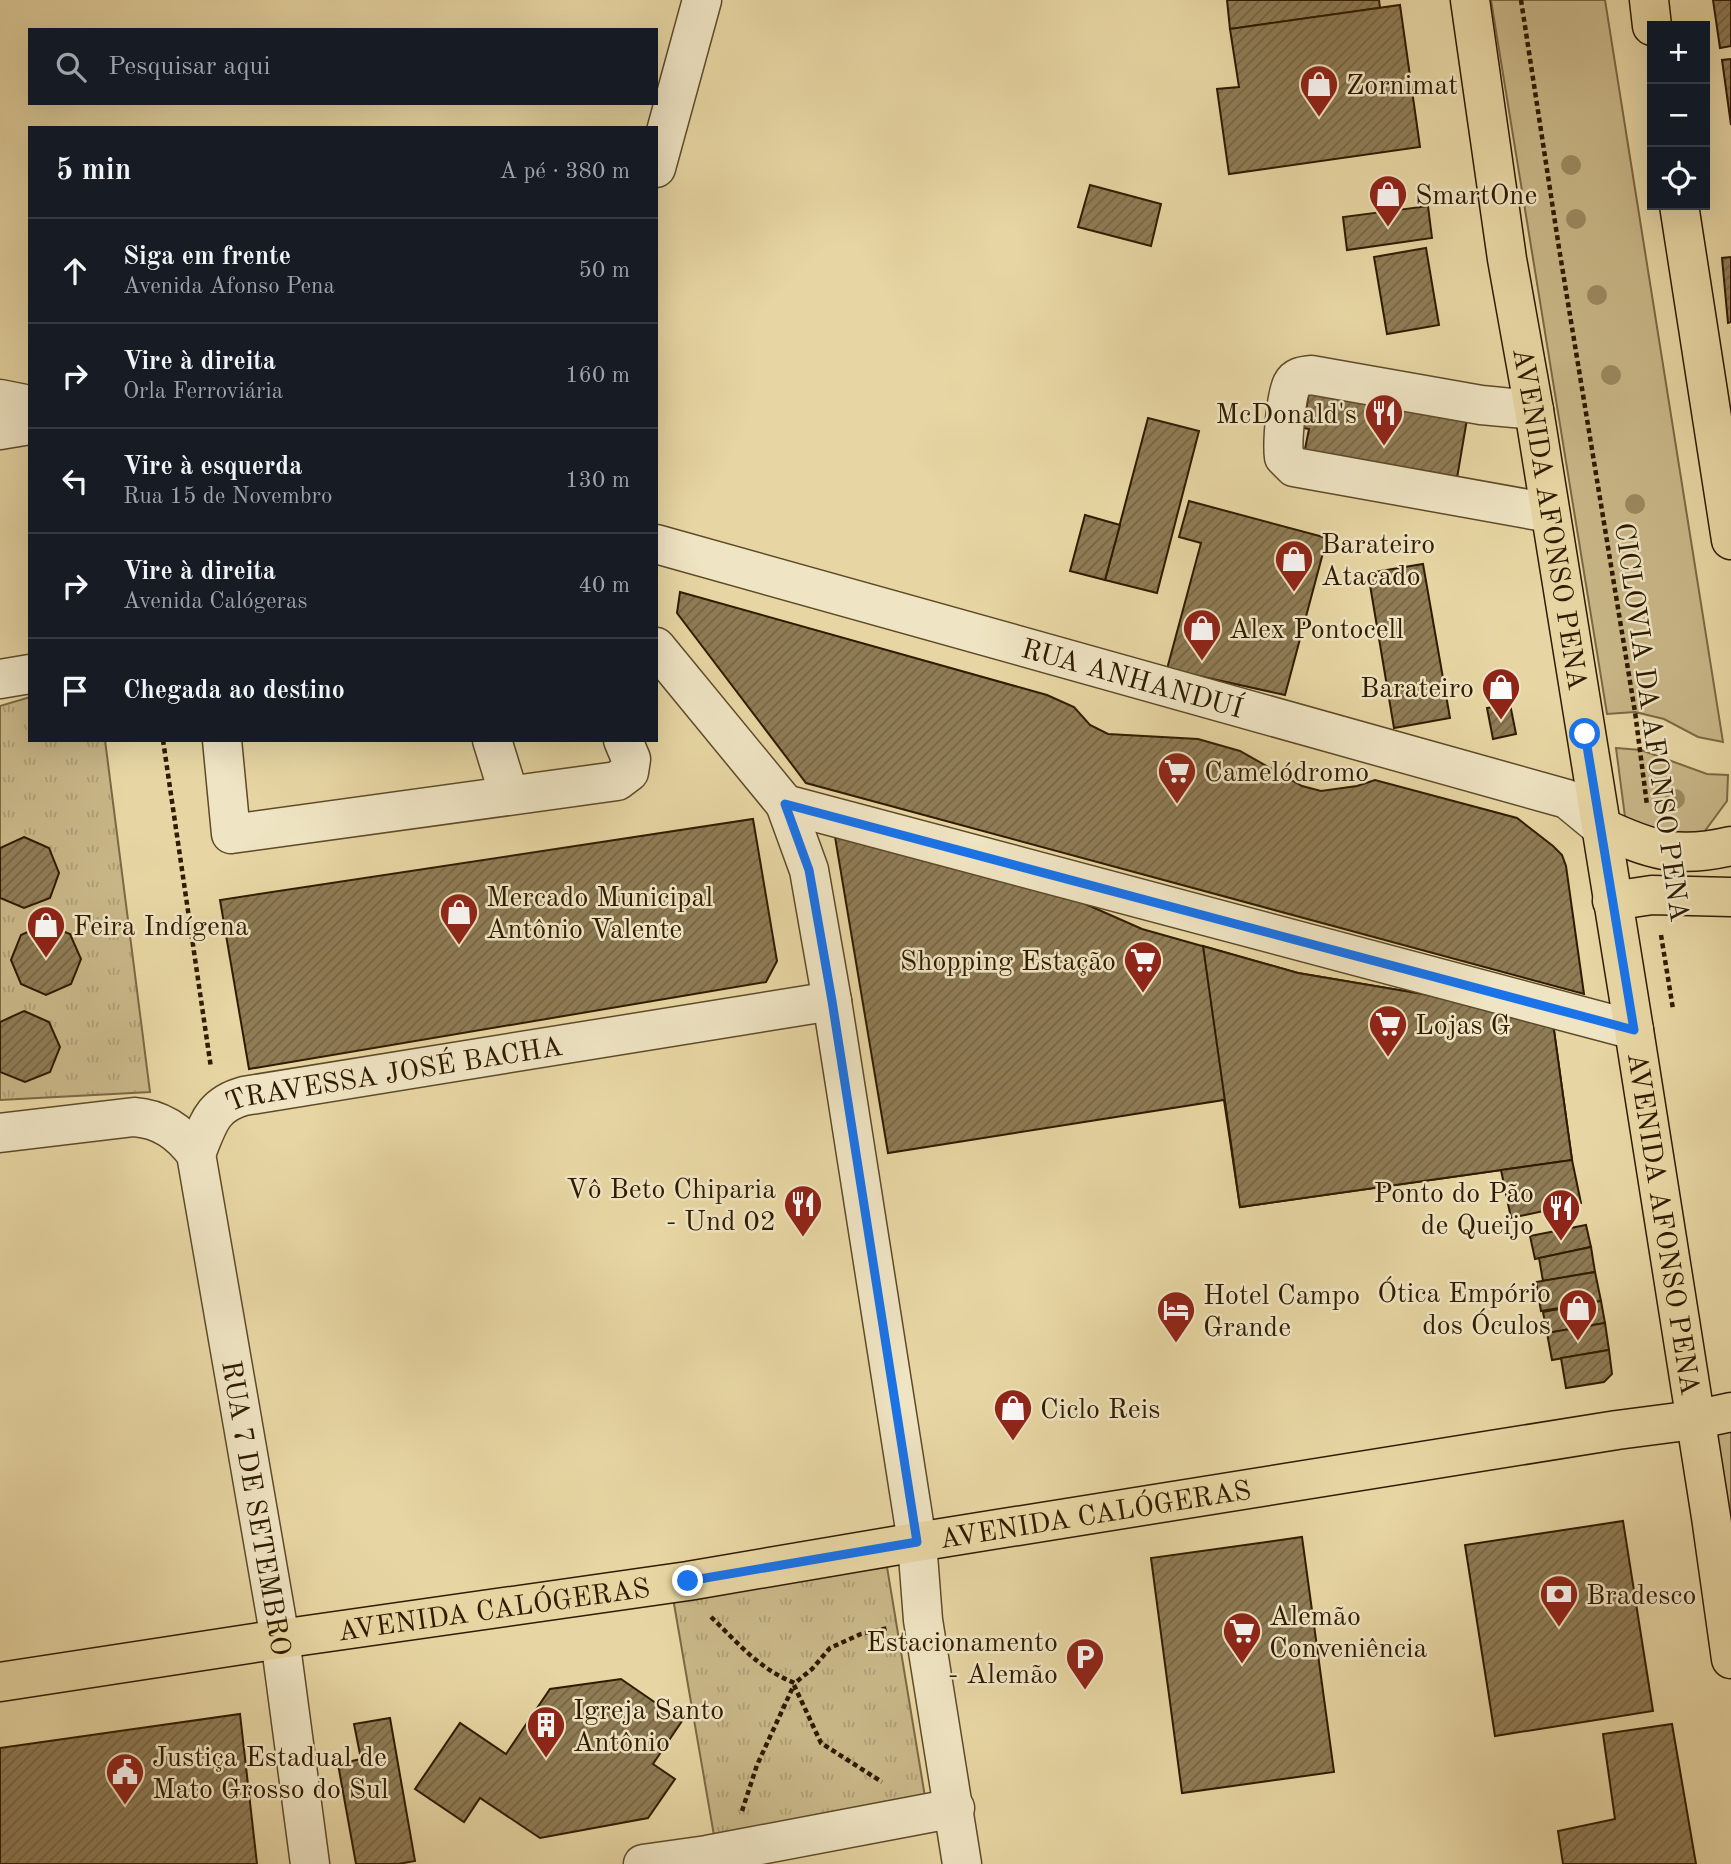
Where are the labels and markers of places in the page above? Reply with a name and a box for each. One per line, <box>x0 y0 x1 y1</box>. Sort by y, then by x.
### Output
shop icon: Zornimat <box>1298 63 1340 118</box>
place label: Zornimat <box>1346 73 1458 101</box>
shop icon: SmartOne <box>1367 173 1409 228</box>
place label: SmartOne <box>1415 183 1537 211</box>
restaurant icon: McDonald's <box>1363 392 1405 447</box>
place label: McDonald's <box>1216 402 1357 430</box>
place label: Barateiro Atacado <box>1321 532 1435 592</box>
shop icon: Barateiro Atacado <box>1273 538 1315 593</box>
shop icon: Alex Pontocell <box>1181 607 1223 662</box>
place label: Alex Pontocell <box>1229 617 1404 645</box>
shop icon: Barateiro <box>1480 666 1522 721</box>
place label: Barateiro <box>1360 676 1474 704</box>
supermarket icon: Camelódromo <box>1156 750 1198 805</box>
place label: Camelódromo <box>1204 760 1369 788</box>
place label: Mercado Municipal Antônio Valente <box>486 885 713 945</box>
shop icon: Mercado Municipal Antônio Valente <box>438 891 480 946</box>
shop icon: Feira Indígena <box>25 904 67 959</box>
place label: Feira Indígena <box>73 914 249 942</box>
supermarket icon: Shopping Estação <box>1122 939 1164 994</box>
place label: Shopping Estação <box>900 949 1116 977</box>
supermarket icon: Lojas G <box>1367 1003 1409 1058</box>
place label: Lojas G <box>1415 1013 1511 1041</box>
place label: Vô Beto Chiparia - Und 02 <box>566 1177 776 1237</box>
place label: Ponto do Pão de Queijo <box>1374 1181 1534 1241</box>
restaurant icon: Vô Beto Chiparia - Und 02 <box>782 1183 824 1238</box>
restaurant icon: Ponto do Pão de Queijo <box>1540 1187 1582 1242</box>
place label: Ótica Empório dos Óculos <box>1377 1276 1551 1341</box>
place label: Hotel Campo Grande <box>1203 1283 1360 1343</box>
shop icon: Ótica Empório dos Óculos <box>1557 1287 1599 1342</box>
hotel icon: Hotel Campo Grande <box>1155 1289 1197 1344</box>
shop icon: Ciclo Reis <box>992 1387 1034 1442</box>
place label: Ciclo Reis <box>1040 1397 1160 1425</box>
bank icon: Bradesco <box>1538 1573 1580 1628</box>
place label: Bradesco <box>1586 1583 1696 1611</box>
place label: Alemão Conveniência <box>1269 1604 1428 1664</box>
supermarket icon: Alemão Conveniência <box>1221 1610 1263 1665</box>
place label: Estacionamento - Alemão <box>866 1630 1058 1690</box>
parking icon: Estacionamento - Alemão <box>1064 1636 1106 1691</box>
place label: Igreja Santo Antônio <box>573 1698 724 1758</box>
building icon: Igreja Santo Antônio <box>525 1704 567 1759</box>
place label: Justiça Estadual de Mato Grosso do Sul <box>152 1745 389 1805</box>
public building icon: Justiça Estadual de Mato Grosso do Sul <box>104 1751 146 1806</box>

